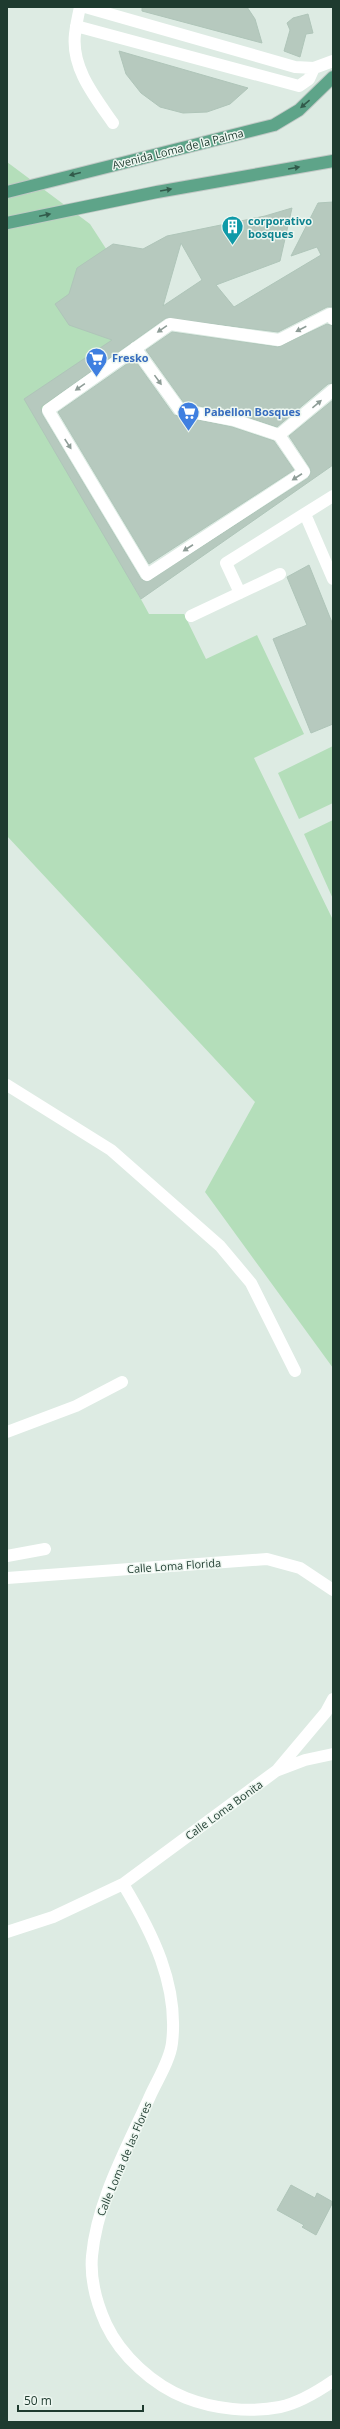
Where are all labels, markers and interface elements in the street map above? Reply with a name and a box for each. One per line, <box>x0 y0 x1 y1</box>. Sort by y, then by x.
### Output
one-way arrow <box>300 100 311 109</box>
street label: Avenida Loma de la Palma <box>111 125 245 172</box>
one-way arrow <box>288 165 300 171</box>
one-way arrow <box>68 172 81 178</box>
one-way arrow <box>160 187 172 193</box>
one-way arrow <box>39 211 51 217</box>
place label: corporativo bosques <box>248 213 312 241</box>
building icon: corporativo bosques <box>220 214 246 247</box>
one-way arrow <box>156 326 168 333</box>
one-way arrow <box>295 326 306 333</box>
supermarket icon: Fresko <box>84 345 110 378</box>
place label: Fresko <box>112 350 149 365</box>
one-way arrow <box>154 375 162 385</box>
one-way arrow <box>75 383 85 391</box>
supermarket icon: Pabellon Bosques <box>175 399 201 432</box>
one-way arrow <box>311 399 322 408</box>
place label: Pabellon Bosques <box>204 404 301 419</box>
one-way arrow <box>64 438 71 449</box>
one-way arrow <box>291 473 302 481</box>
one-way arrow <box>183 544 193 552</box>
street label: Calle Loma Florida <box>126 1555 222 1576</box>
street label: Calle Loma Bonita <box>182 1776 265 1843</box>
street label: Calle Loma de las Flores <box>93 2099 154 2218</box>
scale bar <box>18 2387 143 2413</box>
text: 50 m <box>24 2392 52 2409</box>

